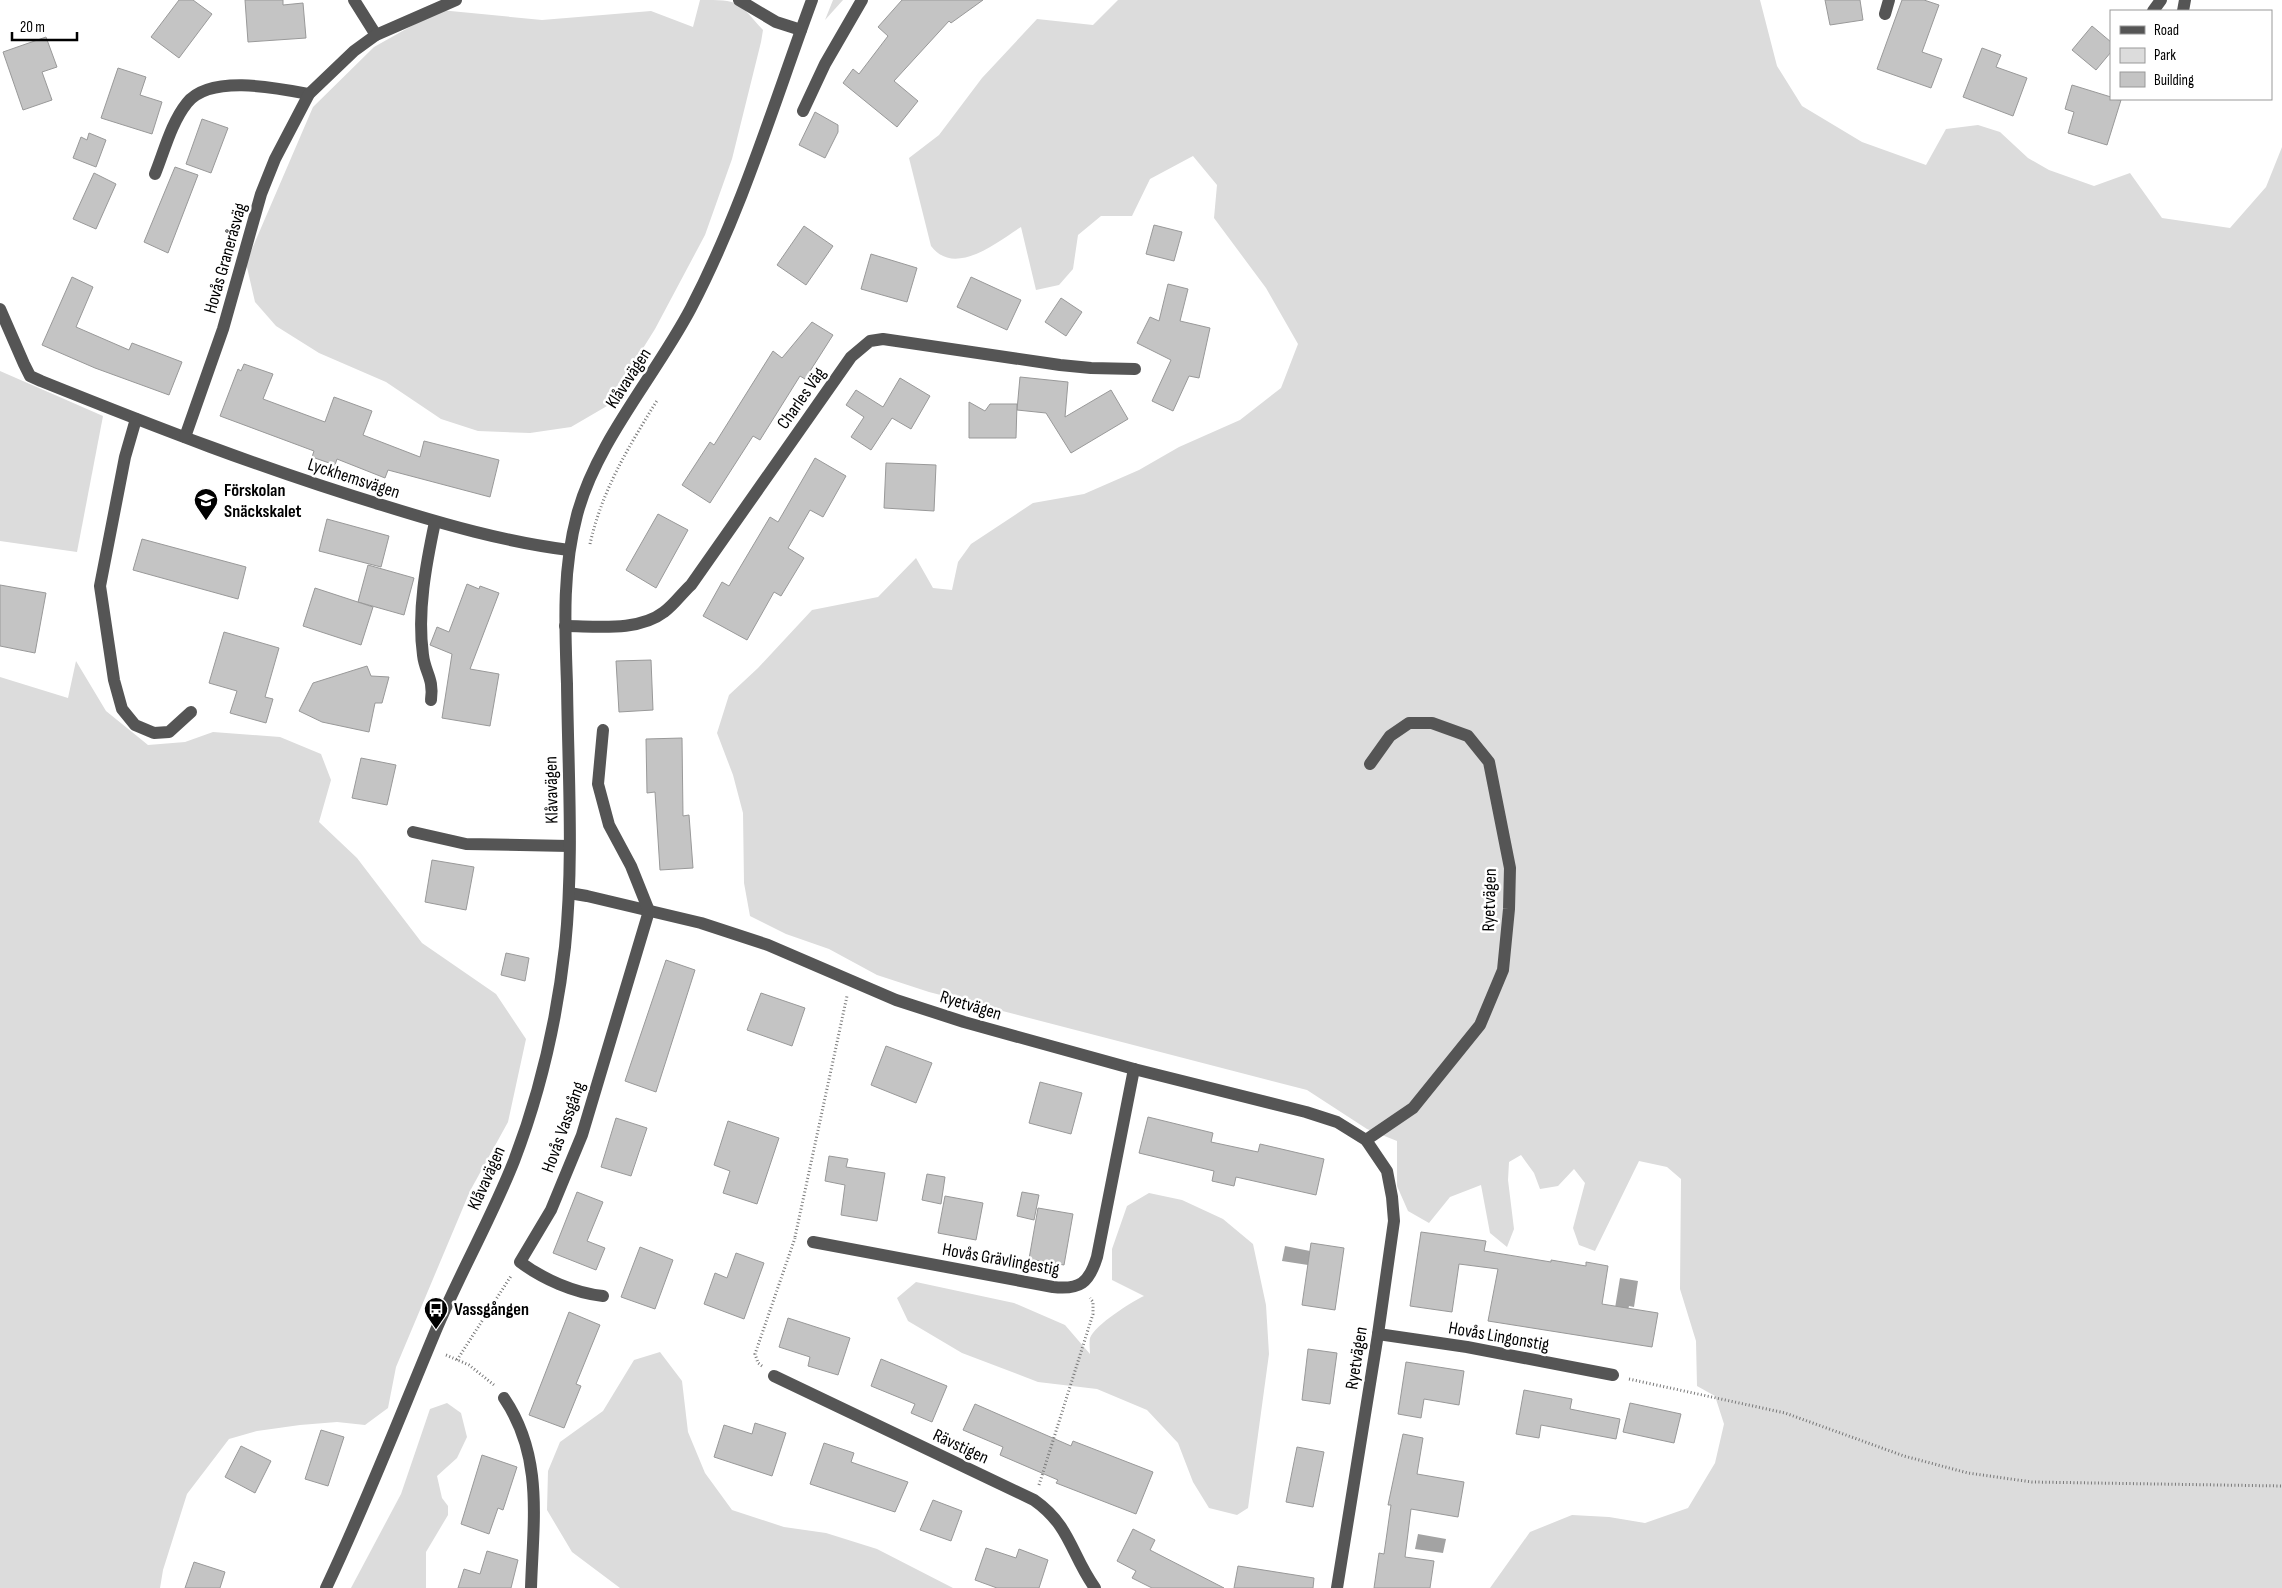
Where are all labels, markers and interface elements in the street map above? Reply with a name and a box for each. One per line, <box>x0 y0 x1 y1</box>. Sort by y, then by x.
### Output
scale bar <box>12 10 78 42</box>
legend <box>2110 10 2272 100</box>
text: 20 m <box>20 18 45 37</box>
text: Road <box>2154 21 2179 40</box>
text: Park <box>2154 46 2176 65</box>
text: Building <box>2154 71 2194 90</box>
street label: Hovås Graneråsväg <box>200 200 251 316</box>
street label: Klåvavägen <box>601 344 656 412</box>
street label: Charles Väg <box>773 364 830 433</box>
street label: Lyckhemsvägen <box>305 454 403 503</box>
place label: Förskolan Snäckskalet <box>224 480 302 522</box>
school or university icon: Förskolan Snäckskalet <box>193 487 219 521</box>
street label: Klåvavägen <box>540 756 563 824</box>
street label: Ryetvägen <box>1478 868 1501 932</box>
street label: Ryetvägen <box>938 986 1004 1025</box>
street label: Hovås Vassgång <box>537 1079 590 1176</box>
street label: Klåvavägen <box>463 1143 510 1213</box>
street label: Hovås Grävlingestig <box>941 1239 1061 1280</box>
bus stop icon: Vassgången <box>423 1296 449 1330</box>
place label: Vassgången <box>454 1299 529 1320</box>
street label: Hovås Lingonstig <box>1447 1317 1551 1356</box>
street label: Ryetvägen <box>1341 1325 1372 1391</box>
street label: Rävstigen <box>930 1424 992 1468</box>

